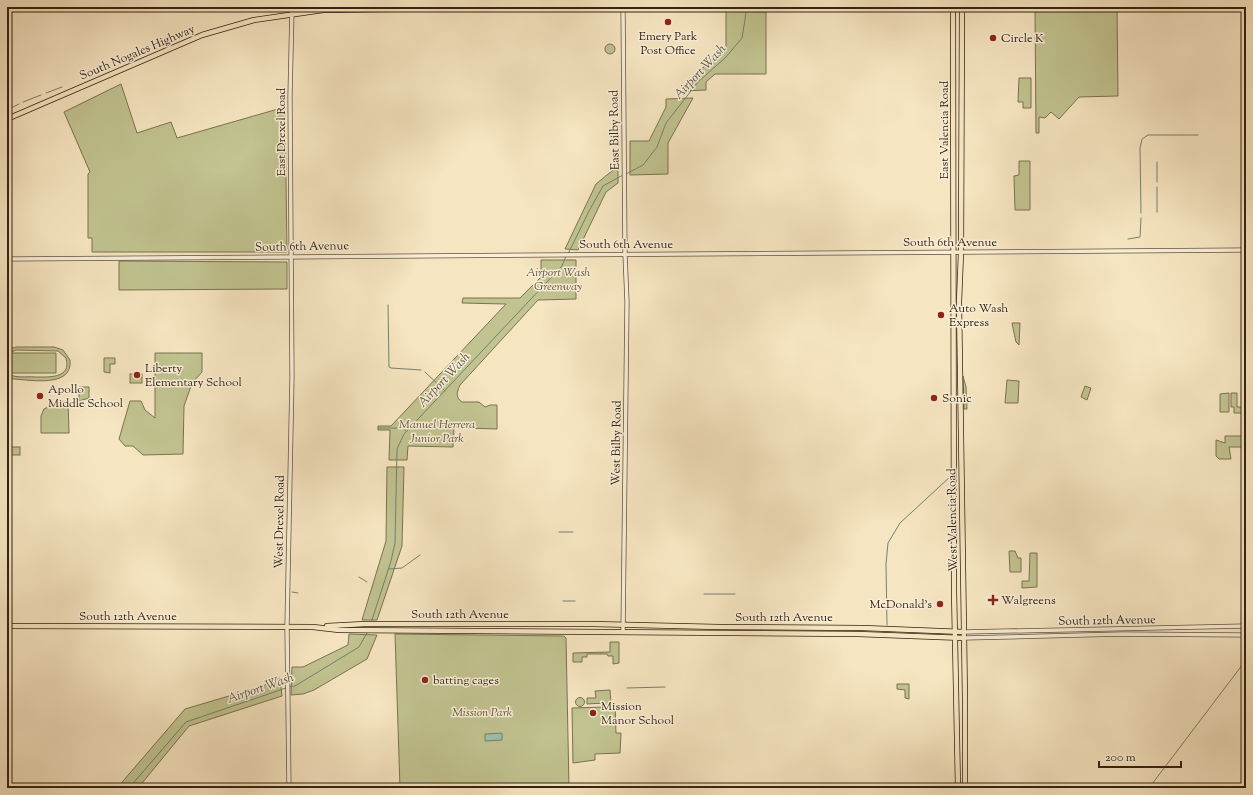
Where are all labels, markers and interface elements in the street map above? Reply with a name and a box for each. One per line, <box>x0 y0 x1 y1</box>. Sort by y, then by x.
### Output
marker: Emery Park Post Office <box>663 17 673 27</box>
street label: South Nogales Highway <box>77 20 198 85</box>
place label: Emery Park Post Office <box>639 28 698 60</box>
place label: Circle K <box>1001 30 1044 48</box>
marker: Circle K <box>988 33 998 43</box>
water label: Airport Wash <box>670 40 731 104</box>
street label: East Valencia Road <box>936 81 954 179</box>
street label: East Drexel Road <box>273 88 291 176</box>
street label: East Bilby Road <box>605 89 625 170</box>
street label: South 6th Avenue <box>903 234 997 252</box>
street label: South 6th Avenue <box>579 236 673 254</box>
street label: South 6th Avenue <box>255 237 350 257</box>
park label: Airport Wash Greenway <box>526 264 590 296</box>
place label: Auto Wash Express <box>949 300 1008 332</box>
marker: Auto Wash Express <box>936 310 946 320</box>
water label: Airport Wash <box>414 348 475 412</box>
place label: Liberty Elementary School <box>145 360 242 392</box>
marker: Liberty Elementary School <box>132 370 142 380</box>
place label: Apollo Middle School <box>48 381 124 413</box>
place label: Sonic <box>942 390 972 408</box>
marker: Apollo Middle School <box>35 391 45 401</box>
marker: Sonic <box>929 393 939 403</box>
street label: West Bilby Road <box>607 400 627 486</box>
park label: Manuel Herrera Junior Park <box>399 416 475 448</box>
street label: West Valencia Road <box>943 468 963 572</box>
street label: West Drexel Road <box>270 475 290 569</box>
place label: Walgreens <box>1001 592 1056 610</box>
marker: Walgreens <box>988 595 998 605</box>
place label: McDonald's <box>870 596 932 614</box>
marker: McDonald's <box>935 599 945 609</box>
street label: South 12th Avenue <box>411 606 509 624</box>
street label: South 12th Avenue <box>79 608 177 626</box>
street label: South 12th Avenue <box>735 609 833 627</box>
street label: South 12th Avenue <box>1058 611 1156 631</box>
water label: Airport Wash <box>225 669 297 709</box>
place label: batting cages <box>433 672 499 690</box>
marker: batting cages <box>420 675 430 685</box>
place label: Mission Manor School <box>601 698 675 730</box>
park label: Mission Park <box>452 704 513 722</box>
marker: Mission Manor School <box>588 708 598 718</box>
scale bar <box>1099 743 1181 769</box>
text: 200 m <box>1105 749 1136 767</box>

